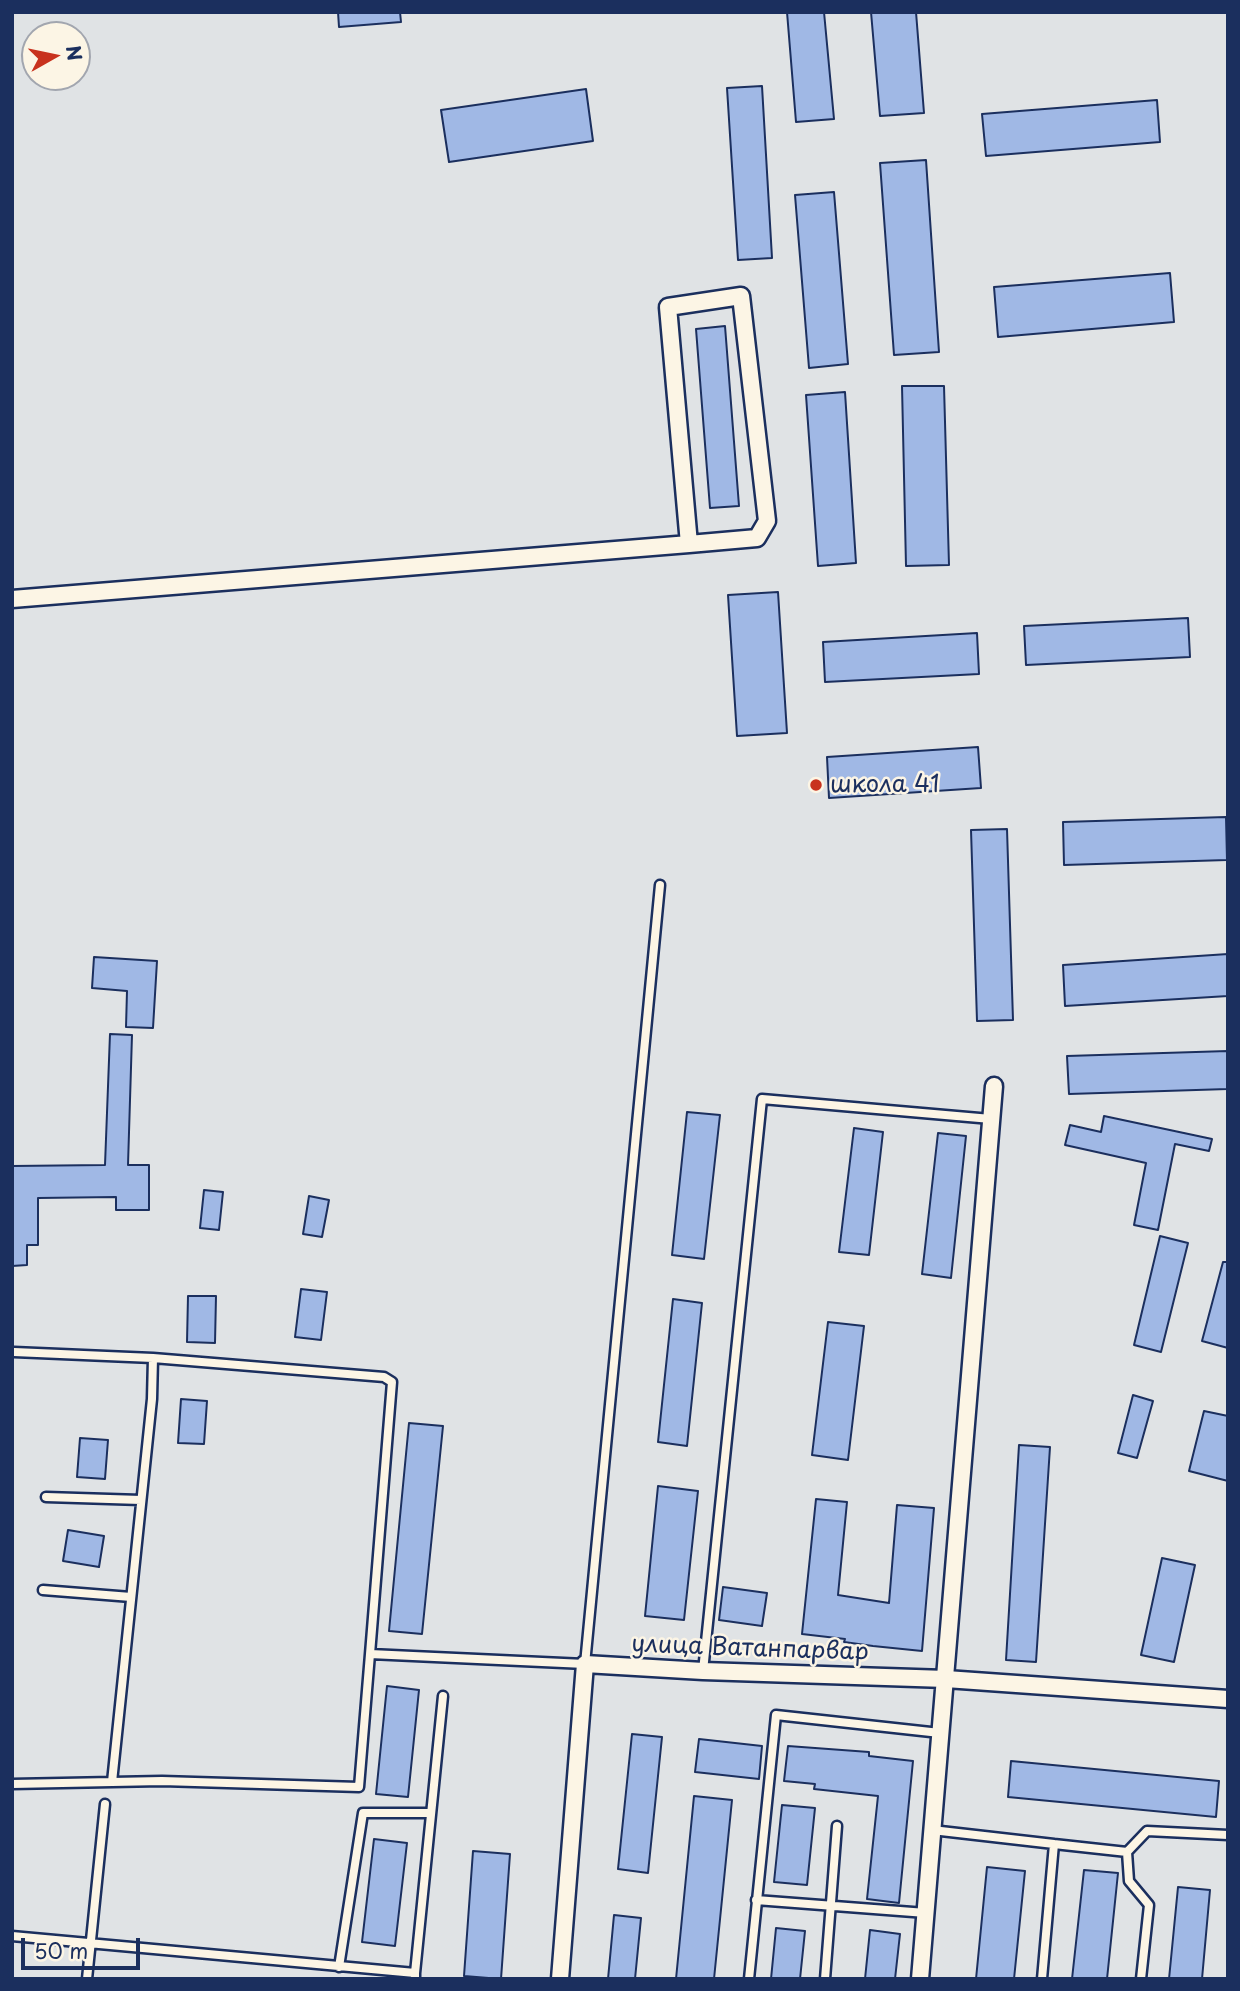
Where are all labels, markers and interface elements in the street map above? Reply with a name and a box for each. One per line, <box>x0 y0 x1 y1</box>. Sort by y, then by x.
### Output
north arrow <box>21 21 91 91</box>
text: N <box>60 43 90 63</box>
place label: школа 41 <box>830 771 940 799</box>
marker: школа 41 <box>808 777 824 793</box>
street label: улица Ватанпарвар <box>631 1630 869 1668</box>
scale bar <box>24 1924 144 1968</box>
text: 50 m <box>34 1934 88 1966</box>

